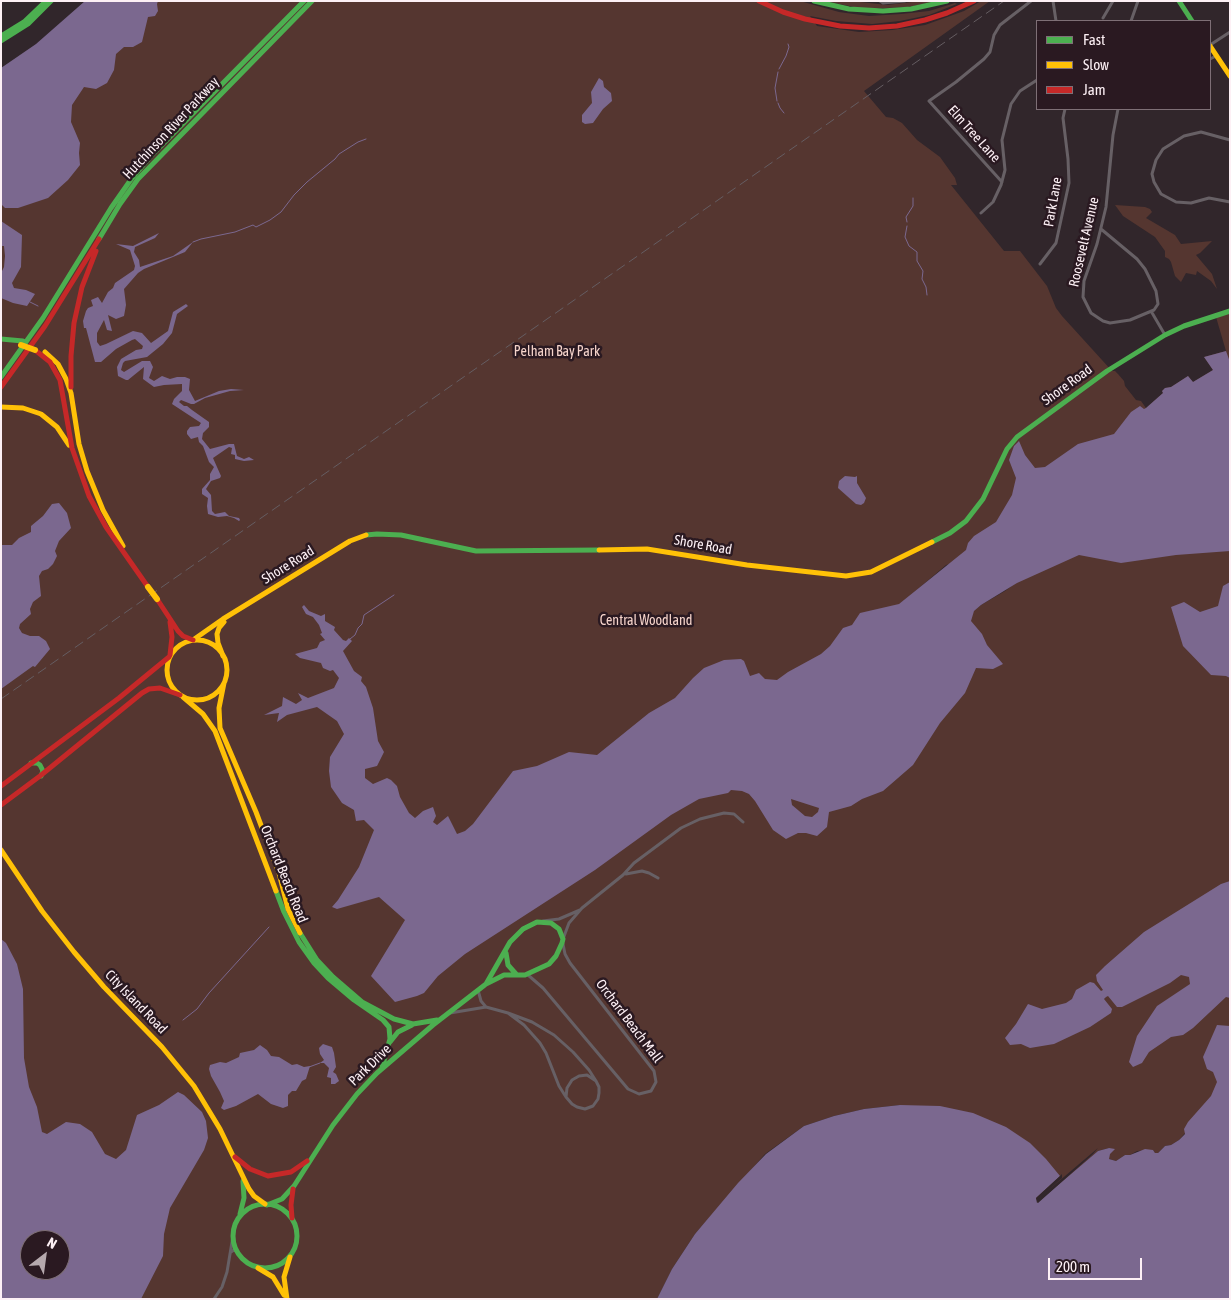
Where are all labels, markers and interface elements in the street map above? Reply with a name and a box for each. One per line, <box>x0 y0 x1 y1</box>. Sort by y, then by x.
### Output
legend <box>1036 20 1211 110</box>
text: Fast <box>1083 31 1105 48</box>
text: Slow <box>1083 56 1109 73</box>
street label: Hutchinson River Parkway <box>119 74 223 182</box>
text: Jam <box>1083 81 1106 98</box>
street label: Elm Tree Lane <box>944 102 1004 166</box>
street label: Park Lane <box>1040 176 1066 228</box>
street label: Roosevelt Avenue <box>1065 195 1103 289</box>
park label: Pelham Bay Park <box>514 344 600 360</box>
street label: Shore Road <box>1038 361 1096 409</box>
street label: Shore Road <box>673 532 733 558</box>
street label: Shore Road <box>259 542 317 588</box>
park label: Central Woodland <box>600 613 692 629</box>
street label: Orchard Beach Road <box>257 823 311 925</box>
street label: City Island Road <box>101 967 171 1037</box>
street label: Orchard Beach Mall <box>592 976 666 1066</box>
street label: Park Drive <box>345 1041 395 1089</box>
north arrow <box>20 1230 70 1280</box>
text: N <box>44 1234 60 1252</box>
scale bar <box>1051 1248 1145 1280</box>
text: 200 m <box>1056 1258 1090 1275</box>

